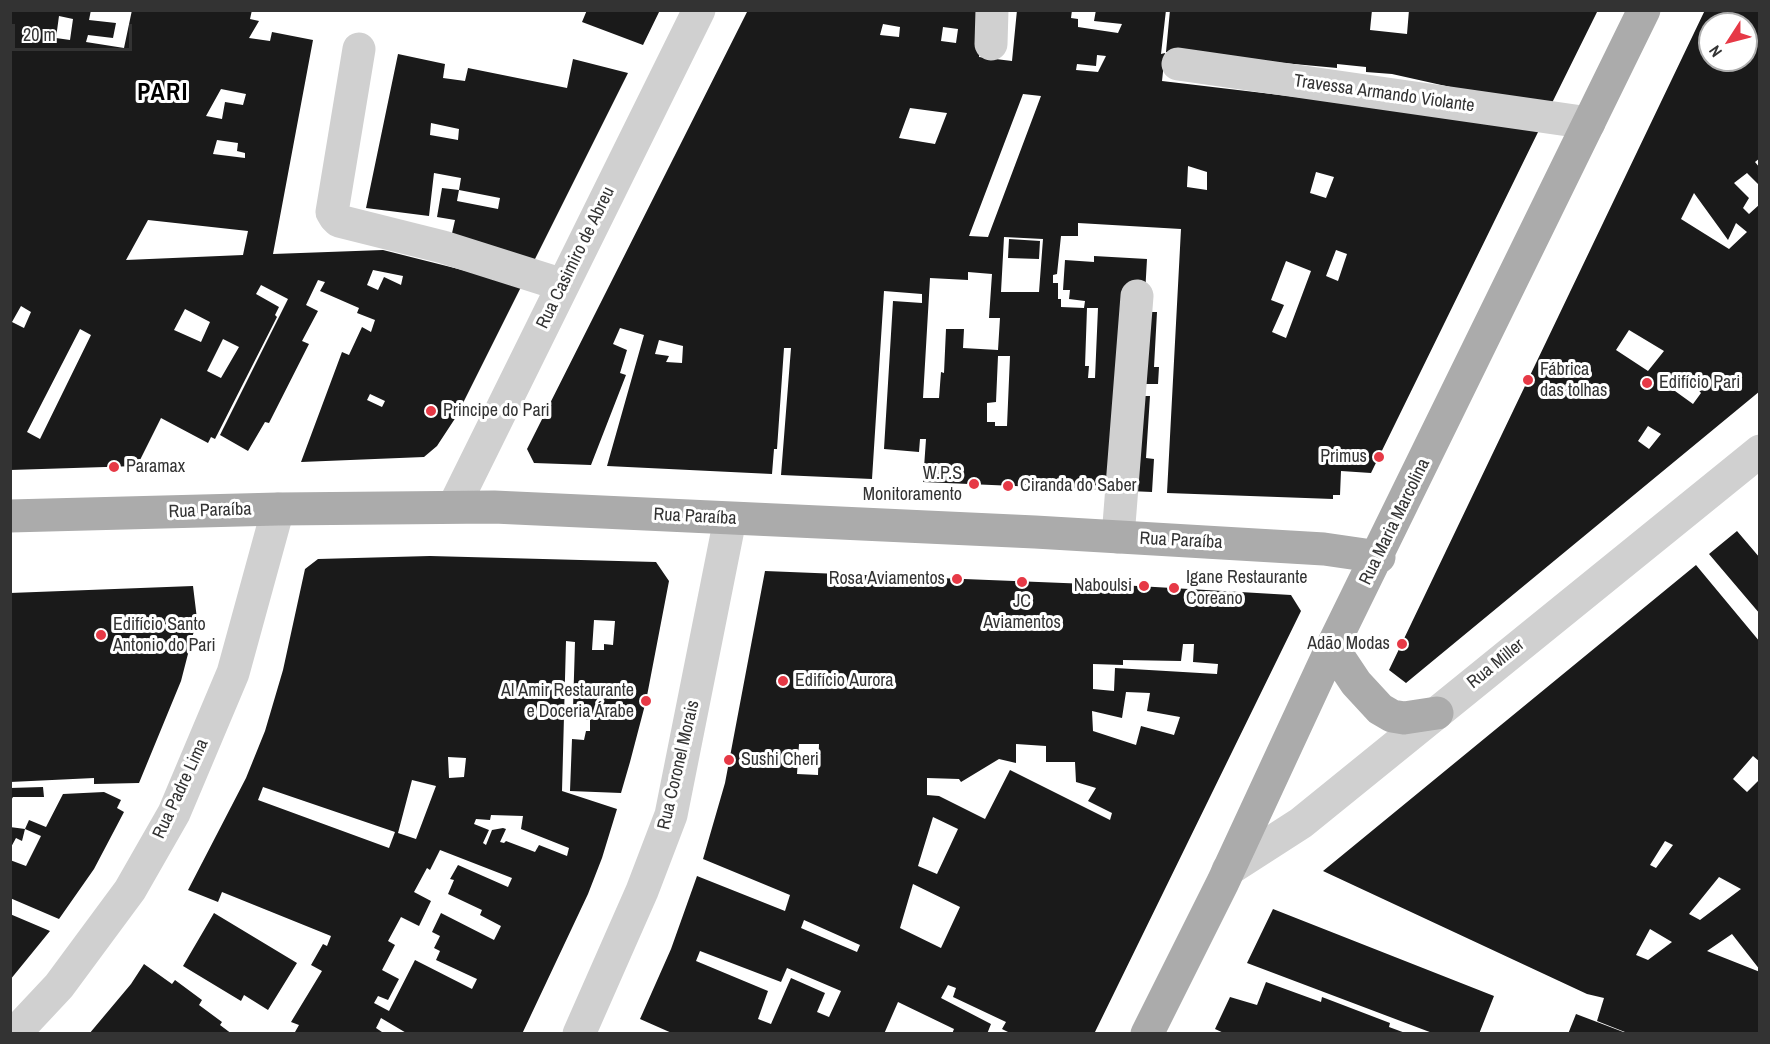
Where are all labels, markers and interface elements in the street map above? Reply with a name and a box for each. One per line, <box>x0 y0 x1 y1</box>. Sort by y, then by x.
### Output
scale bar <box>15 12 135 50</box>
north arrow <box>1698 12 1758 72</box>
text: 20 m <box>23 22 56 47</box>
text: N <box>1703 41 1727 62</box>
street label: Travessa Armando Violante <box>1292 71 1476 117</box>
district label: PARI <box>137 80 189 108</box>
street label: Rua Casimiro de Abreu <box>532 184 620 332</box>
place label: Fábrica das tolhas <box>1540 359 1607 401</box>
place label: Edifício Pari <box>1659 372 1740 394</box>
marker: Fábrica das tolhas <box>1521 373 1535 387</box>
marker: Edifício Pari <box>1640 376 1654 390</box>
place label: Principe do Pari <box>443 400 550 422</box>
marker: Principe do Pari <box>424 404 438 418</box>
place label: Primus <box>1320 446 1367 468</box>
marker: Primus <box>1372 450 1386 464</box>
street label: Rua Maria Marcolina <box>1355 455 1435 589</box>
place label: Paramax <box>126 456 185 478</box>
marker: Paramax <box>107 460 121 474</box>
place label: W.P.S Monitoramento <box>863 463 962 506</box>
place label: Ciranda do Saber <box>1020 475 1137 497</box>
marker: W.P.S Monitoramento <box>967 477 981 491</box>
marker: Ciranda do Saber <box>1001 479 1015 493</box>
street label: Rua Paraíba <box>168 499 252 523</box>
street label: Rua Paraíba <box>653 504 737 530</box>
street label: Rua Paraíba <box>1139 528 1223 554</box>
place label: Igane Restaurante Coreano <box>1186 567 1307 610</box>
place label: Rosa Aviamentos <box>829 568 945 590</box>
marker: Rosa Aviamentos <box>950 572 964 586</box>
marker: JC Aviamentos <box>1015 575 1029 589</box>
place label: Naboulsi <box>1074 575 1132 597</box>
marker: Naboulsi <box>1137 579 1151 593</box>
marker: Igane Restaurante Coreano <box>1167 581 1181 595</box>
place label: JC Aviamentos <box>983 591 1061 634</box>
place label: Edifício Santo Antonio do Pari <box>113 614 216 656</box>
marker: Edifício Santo Antonio do Pari <box>94 628 108 642</box>
place label: Adão Modas <box>1307 633 1390 655</box>
street label: Rua Miller <box>1463 634 1529 694</box>
marker: Adão Modas <box>1395 637 1409 651</box>
place label: Edifício Aurora <box>795 670 893 692</box>
marker: Edifício Aurora <box>776 674 790 688</box>
place label: Al Amir Restaurante e Doceria Árabe <box>501 680 634 722</box>
marker: Al Amir Restaurante e Doceria Árabe <box>639 694 653 708</box>
street label: Rua Coronel Morais <box>654 698 704 832</box>
street label: Rua Padre Lima <box>149 736 213 842</box>
place label: Sushi Cheri <box>741 749 819 771</box>
marker: Sushi Cheri <box>722 753 736 767</box>

